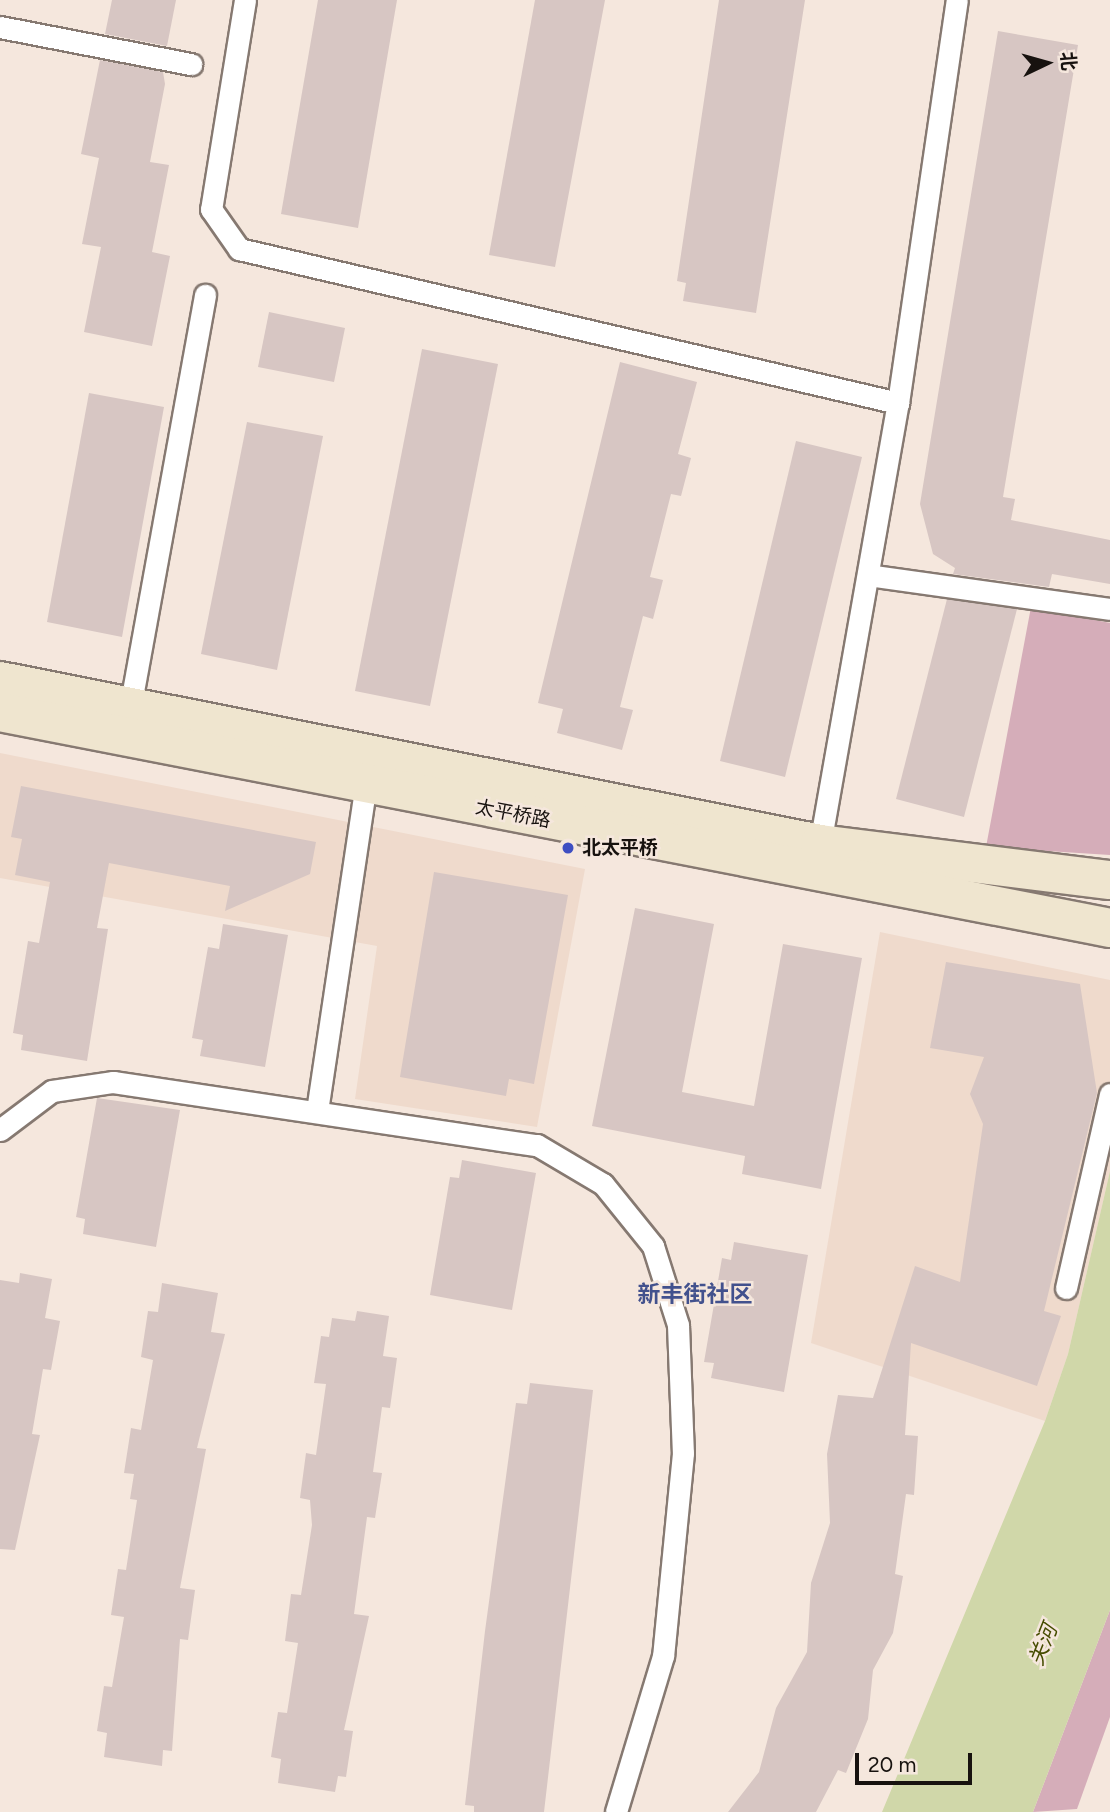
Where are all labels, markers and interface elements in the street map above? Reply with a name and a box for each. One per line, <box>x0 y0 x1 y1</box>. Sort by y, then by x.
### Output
north arrow <box>1012 28 1082 98</box>
text: 北 <box>1056 51 1081 72</box>
street label: 太平桥路 <box>474 796 552 832</box>
place label: 北太平桥 <box>582 837 658 859</box>
marker: 北太平桥 <box>560 840 576 856</box>
district label: 新丰街社区 <box>638 1280 752 1308</box>
water label: 关河 <box>1023 1621 1063 1669</box>
scale bar <box>858 1738 975 1782</box>
text: 20 m <box>868 1752 916 1777</box>

